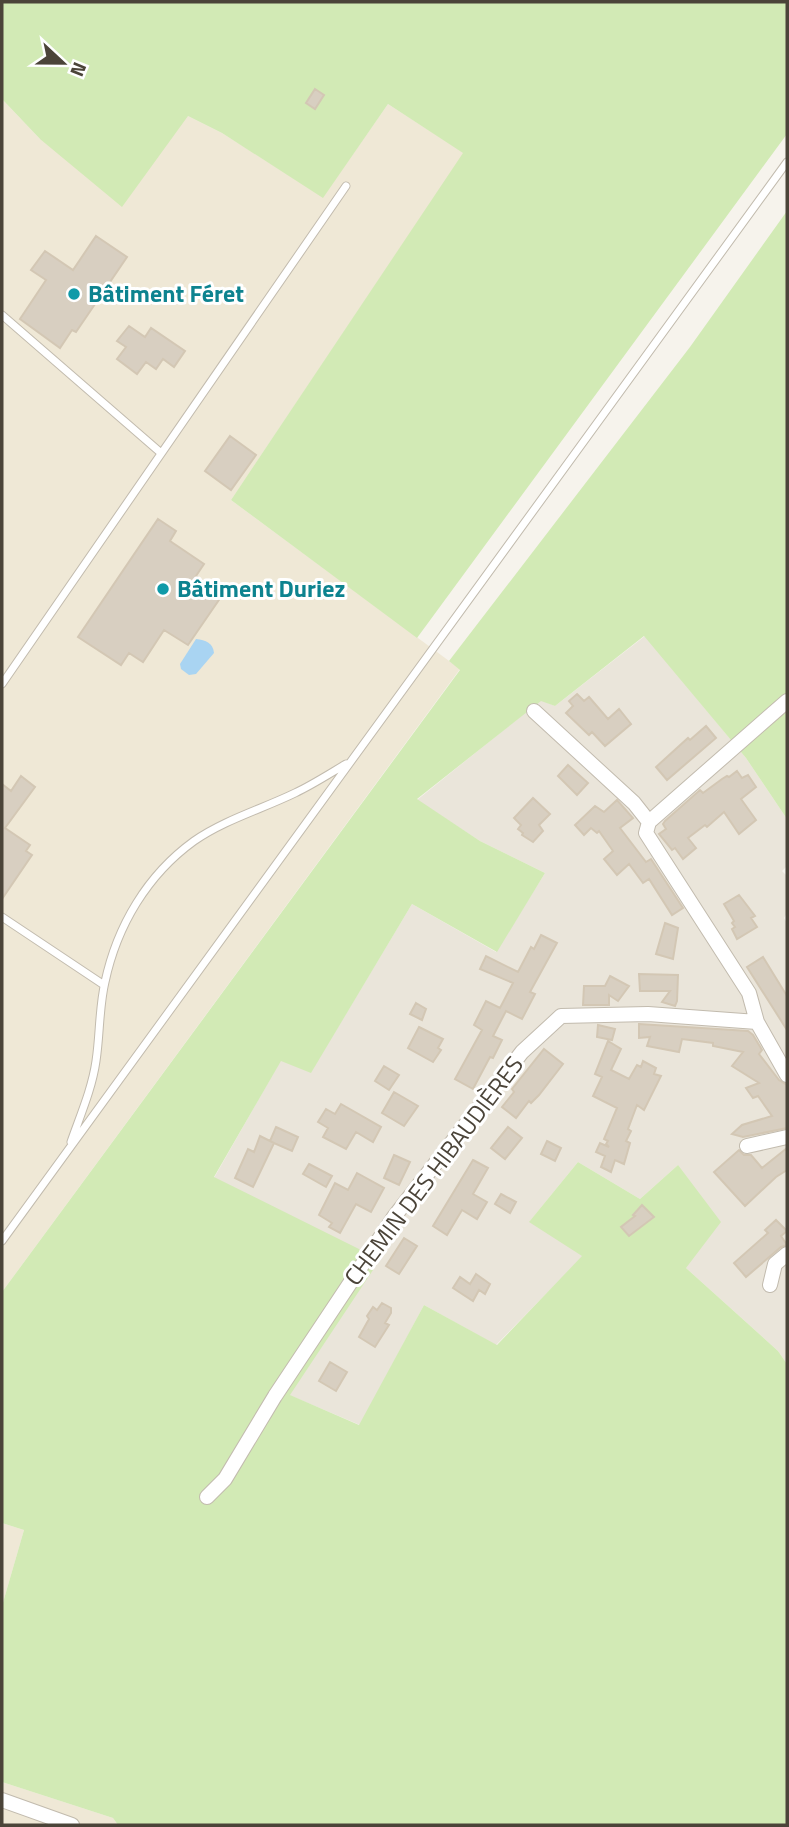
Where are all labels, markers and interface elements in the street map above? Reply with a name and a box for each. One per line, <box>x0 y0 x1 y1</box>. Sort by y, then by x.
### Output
north arrow <box>28 28 98 98</box>
text: N <box>63 58 95 81</box>
place label: Bâtiment Féret <box>88 275 244 311</box>
marker: Bâtiment Féret <box>66 286 82 302</box>
place label: Bâtiment Duriez <box>177 570 345 606</box>
marker: Bâtiment Duriez <box>155 581 171 597</box>
street label: CHEMIN DES HIBAUDIÈRES <box>335 1048 532 1293</box>

